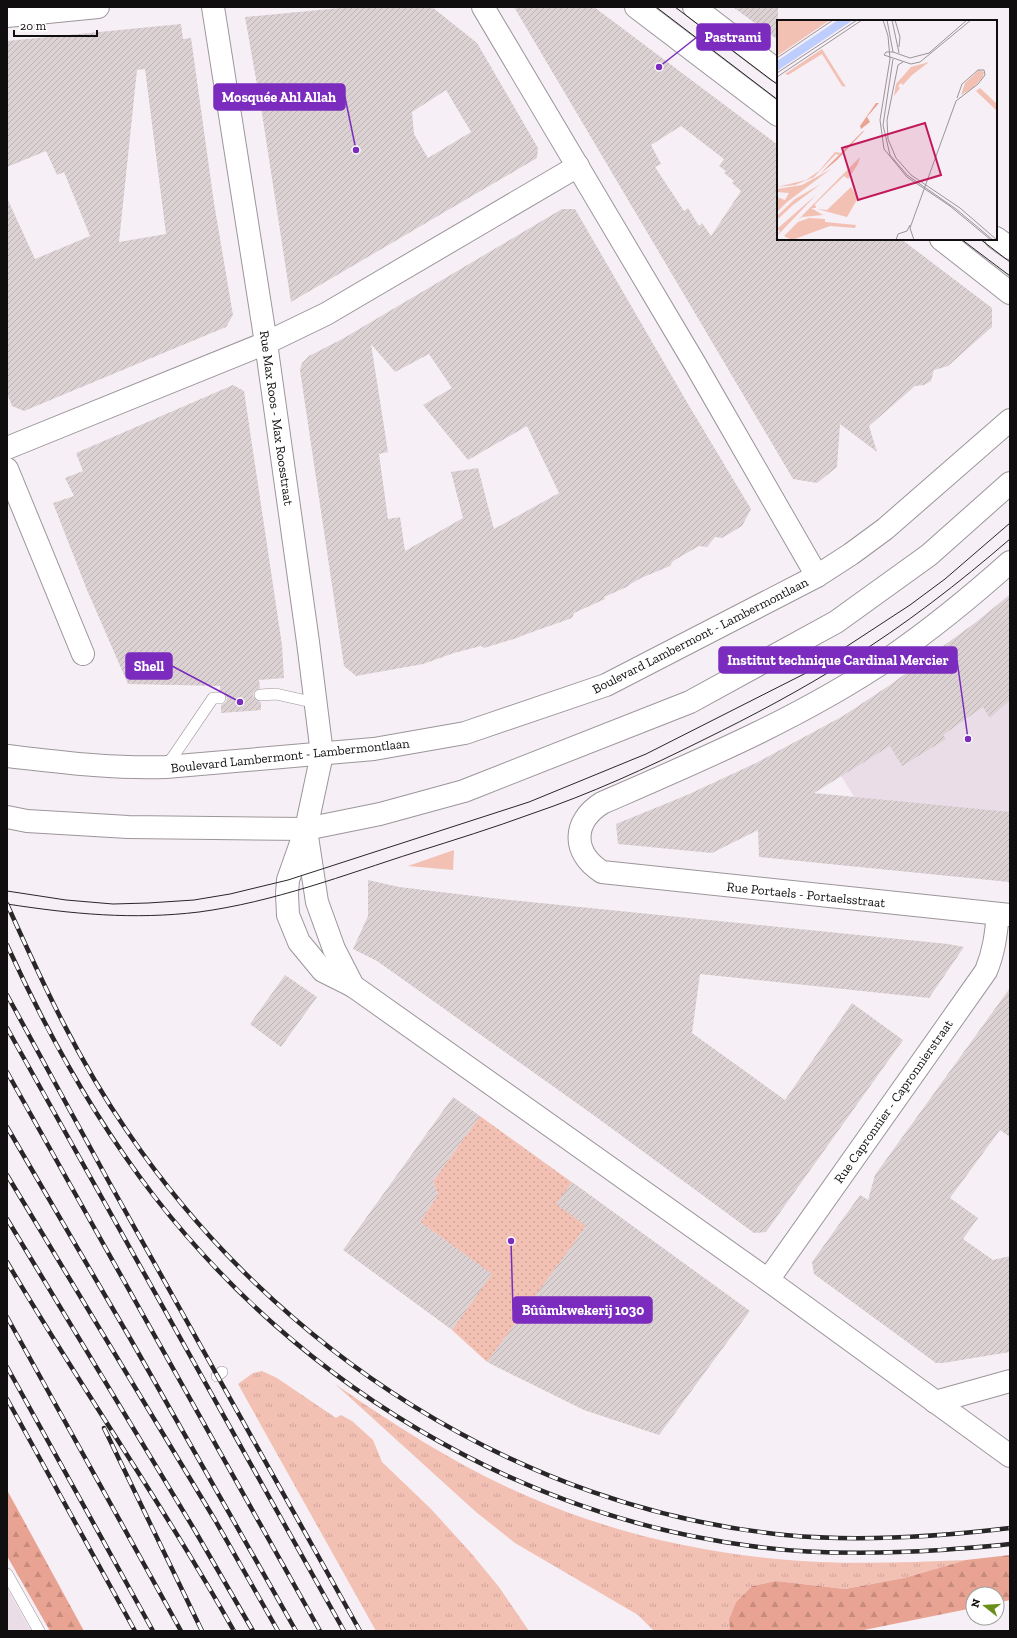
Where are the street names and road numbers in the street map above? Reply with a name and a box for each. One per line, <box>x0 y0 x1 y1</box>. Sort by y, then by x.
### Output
street label: Rue Max Roos - Max Roosstraat <box>257 330 296 507</box>
street label: Boulevard Lambermont - Lambermontlaan <box>590 574 811 697</box>
street label: Boulevard Lambermont - Lambermontlaan <box>170 735 411 775</box>
street label: Rue Portaels - Portaelsstraat <box>726 879 886 910</box>
street label: Rue Capronnier - Capronnierstraat <box>831 1017 956 1186</box>

